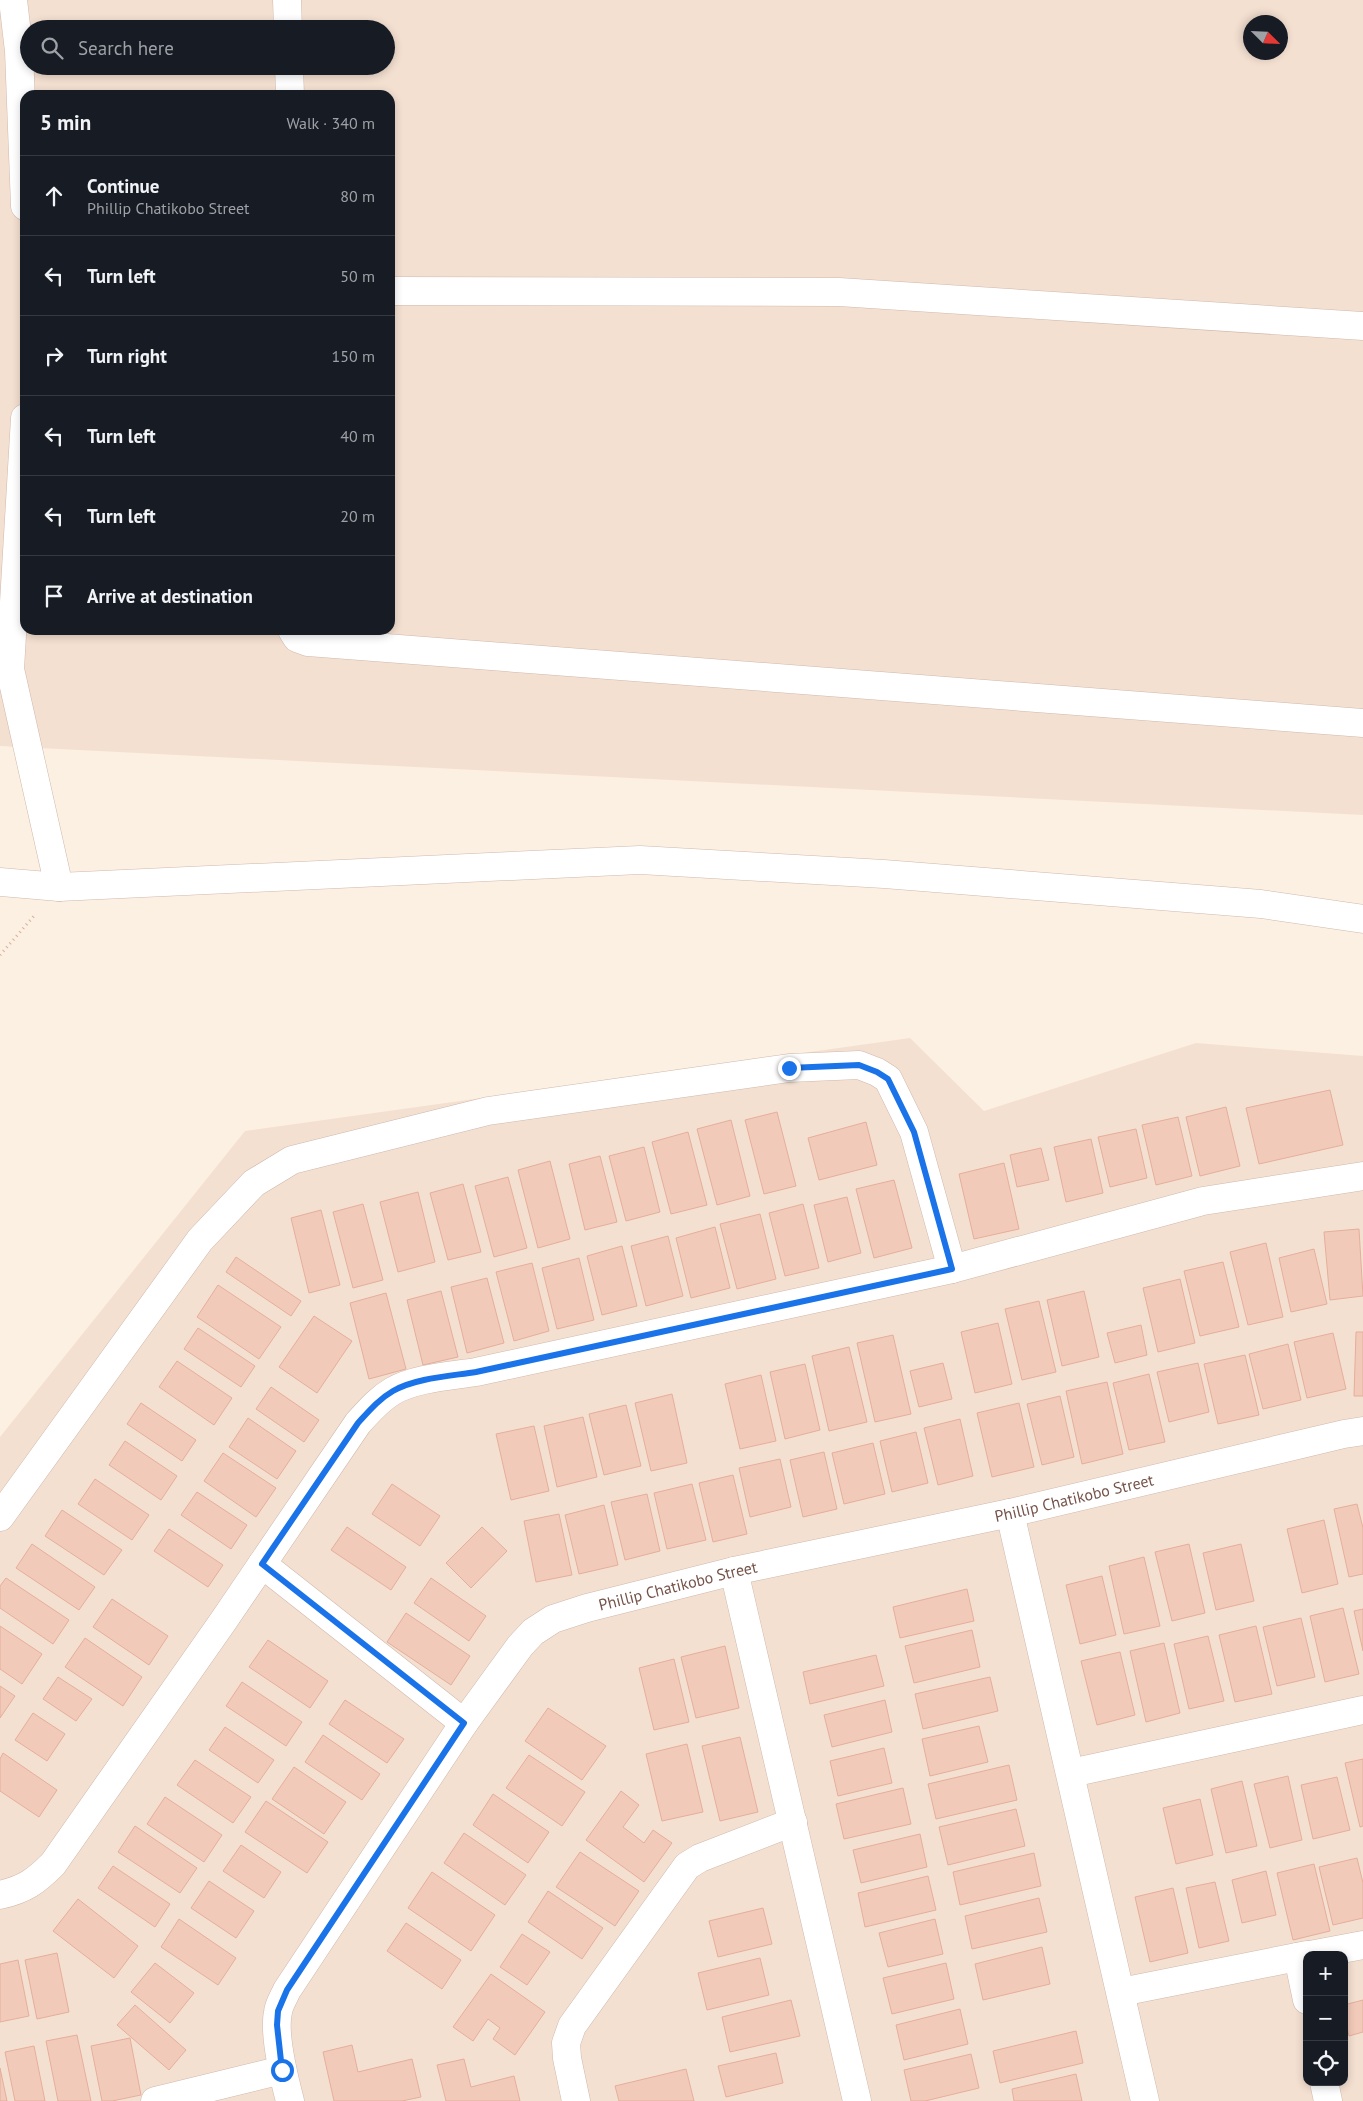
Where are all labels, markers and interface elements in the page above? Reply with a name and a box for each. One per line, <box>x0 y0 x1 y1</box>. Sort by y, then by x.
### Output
north arrow <box>1243 15 1288 60</box>
search box <box>20 20 395 75</box>
icon: search <box>38 34 66 62</box>
text: Search here <box>78 36 174 60</box>
text: 5 min <box>40 109 91 136</box>
text: Walk · 340 m <box>286 113 375 133</box>
text: Continue <box>87 174 159 198</box>
icon: ahead <box>40 182 68 210</box>
text: 80 m <box>340 186 375 206</box>
text: Phillip Chatikobo Street <box>87 198 249 218</box>
icon: left <box>40 262 68 290</box>
text: Turn left <box>87 264 156 288</box>
text: 50 m <box>340 266 375 286</box>
icon: right <box>40 342 68 370</box>
text: Turn right <box>87 344 167 368</box>
text: 150 m <box>332 346 375 366</box>
icon: left <box>40 422 68 450</box>
text: Turn left <box>87 424 156 448</box>
text: 40 m <box>340 426 375 446</box>
icon: left <box>40 502 68 530</box>
text: Turn left <box>87 504 156 528</box>
text: 20 m <box>340 506 375 526</box>
icon: arrive <box>40 582 68 610</box>
text: Arrive at destination <box>87 584 253 608</box>
route end <box>778 1057 801 1080</box>
street label: Phillip Chatikobo Street <box>993 1469 1156 1526</box>
street label: Phillip Chatikobo Street <box>596 1556 759 1615</box>
map controls <box>1303 1951 1348 2086</box>
button: + <box>1303 1951 1348 1996</box>
button: − <box>1303 1996 1348 2041</box>
button: locate <box>1303 2041 1348 2086</box>
route start <box>271 2059 294 2082</box>

